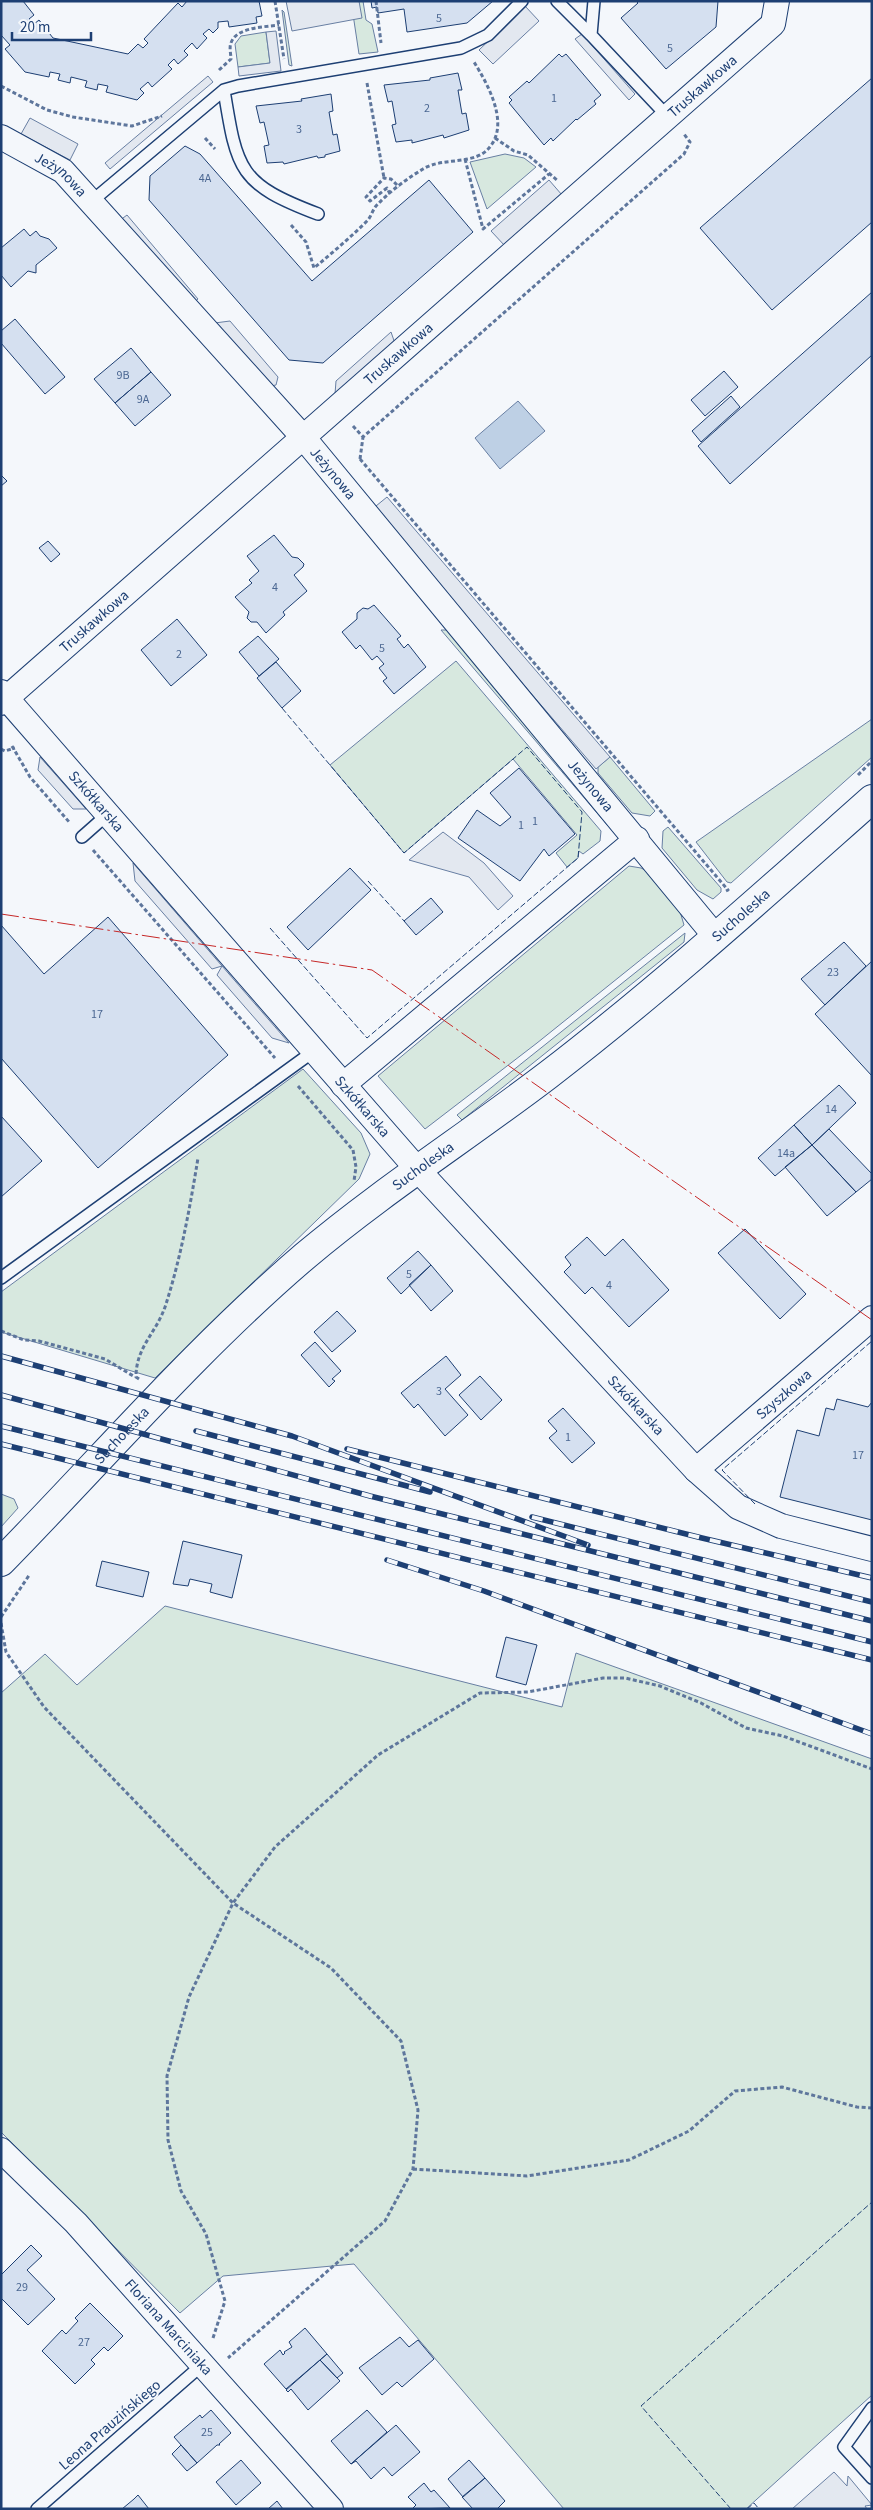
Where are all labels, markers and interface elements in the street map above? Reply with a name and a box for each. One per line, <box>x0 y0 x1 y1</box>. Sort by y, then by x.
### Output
scale bar <box>12 10 91 42</box>
house number: 5 <box>436 10 442 27</box>
text: 20 m <box>20 17 50 38</box>
house number: 5 <box>667 40 673 57</box>
street label: Truskawkowa <box>663 50 742 122</box>
house number: 1 <box>551 90 557 107</box>
house number: 2 <box>424 100 430 117</box>
house number: 3 <box>296 121 302 138</box>
street label: Jeżynowa <box>31 147 92 201</box>
house number: 4A <box>199 170 212 187</box>
street label: Truskawkowa <box>359 317 437 390</box>
house number: 9B <box>116 367 130 384</box>
house number: 9A <box>137 391 150 408</box>
street label: Jeżynowa <box>305 442 361 504</box>
house number: 4 <box>272 579 278 596</box>
street label: Truskawkowa <box>55 585 133 657</box>
house number: 5 <box>379 640 385 657</box>
house number: 2 <box>176 646 182 663</box>
street label: Jeżynowa <box>563 755 619 816</box>
street label: Szkółkarska <box>64 766 129 837</box>
house number: 1 <box>532 813 538 830</box>
house number: 1 <box>518 817 524 834</box>
street label: Sucholeska <box>707 884 775 947</box>
house number: 23 <box>827 964 839 981</box>
house number: 17 <box>91 1006 103 1023</box>
street label: Szkółkarska <box>330 1071 395 1142</box>
house number: 14 <box>825 1101 837 1118</box>
street label: Sucholeska <box>388 1136 458 1195</box>
house number: 14a <box>777 1145 795 1162</box>
house number: 5 <box>406 1266 412 1283</box>
house number: 4 <box>606 1277 612 1294</box>
street label: Szyszkowa <box>751 1364 816 1424</box>
street label: Szkółkarska <box>603 1370 669 1440</box>
house number: 3 <box>436 1383 442 1400</box>
street label: Sucholeska <box>89 1402 154 1468</box>
house number: 1 <box>565 1429 571 1446</box>
house number: 17 <box>852 1447 864 1464</box>
street label: Floriana Marciniaka <box>120 2274 218 2380</box>
house number: 29 <box>16 2279 28 2296</box>
house number: 27 <box>78 2334 90 2351</box>
street label: Leona Prauzińskiego <box>54 2375 166 2475</box>
house number: 25 <box>201 2424 213 2441</box>

